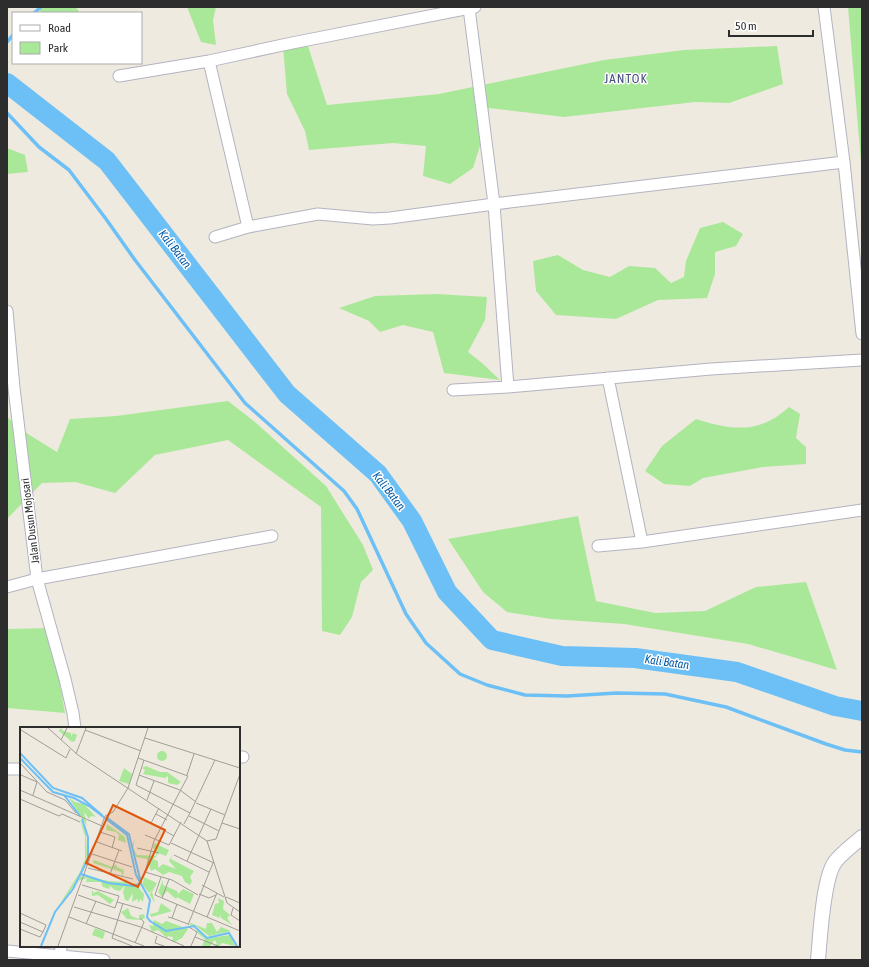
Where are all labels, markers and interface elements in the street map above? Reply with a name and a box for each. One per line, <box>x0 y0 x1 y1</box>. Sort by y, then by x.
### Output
legend <box>12 12 142 64</box>
scale bar <box>729 12 813 38</box>
text: 50 m <box>735 19 757 33</box>
text: Road <box>48 21 71 35</box>
text: Park <box>48 41 69 55</box>
district label: JANTOK <box>604 71 648 86</box>
water label: Kali Batan <box>156 227 194 271</box>
water label: Kali Batan <box>370 469 408 513</box>
street label: Jalan Dusun Mojosari <box>19 478 41 564</box>
water label: Kali Batan <box>644 652 690 672</box>
inset map <box>20 727 240 947</box>

